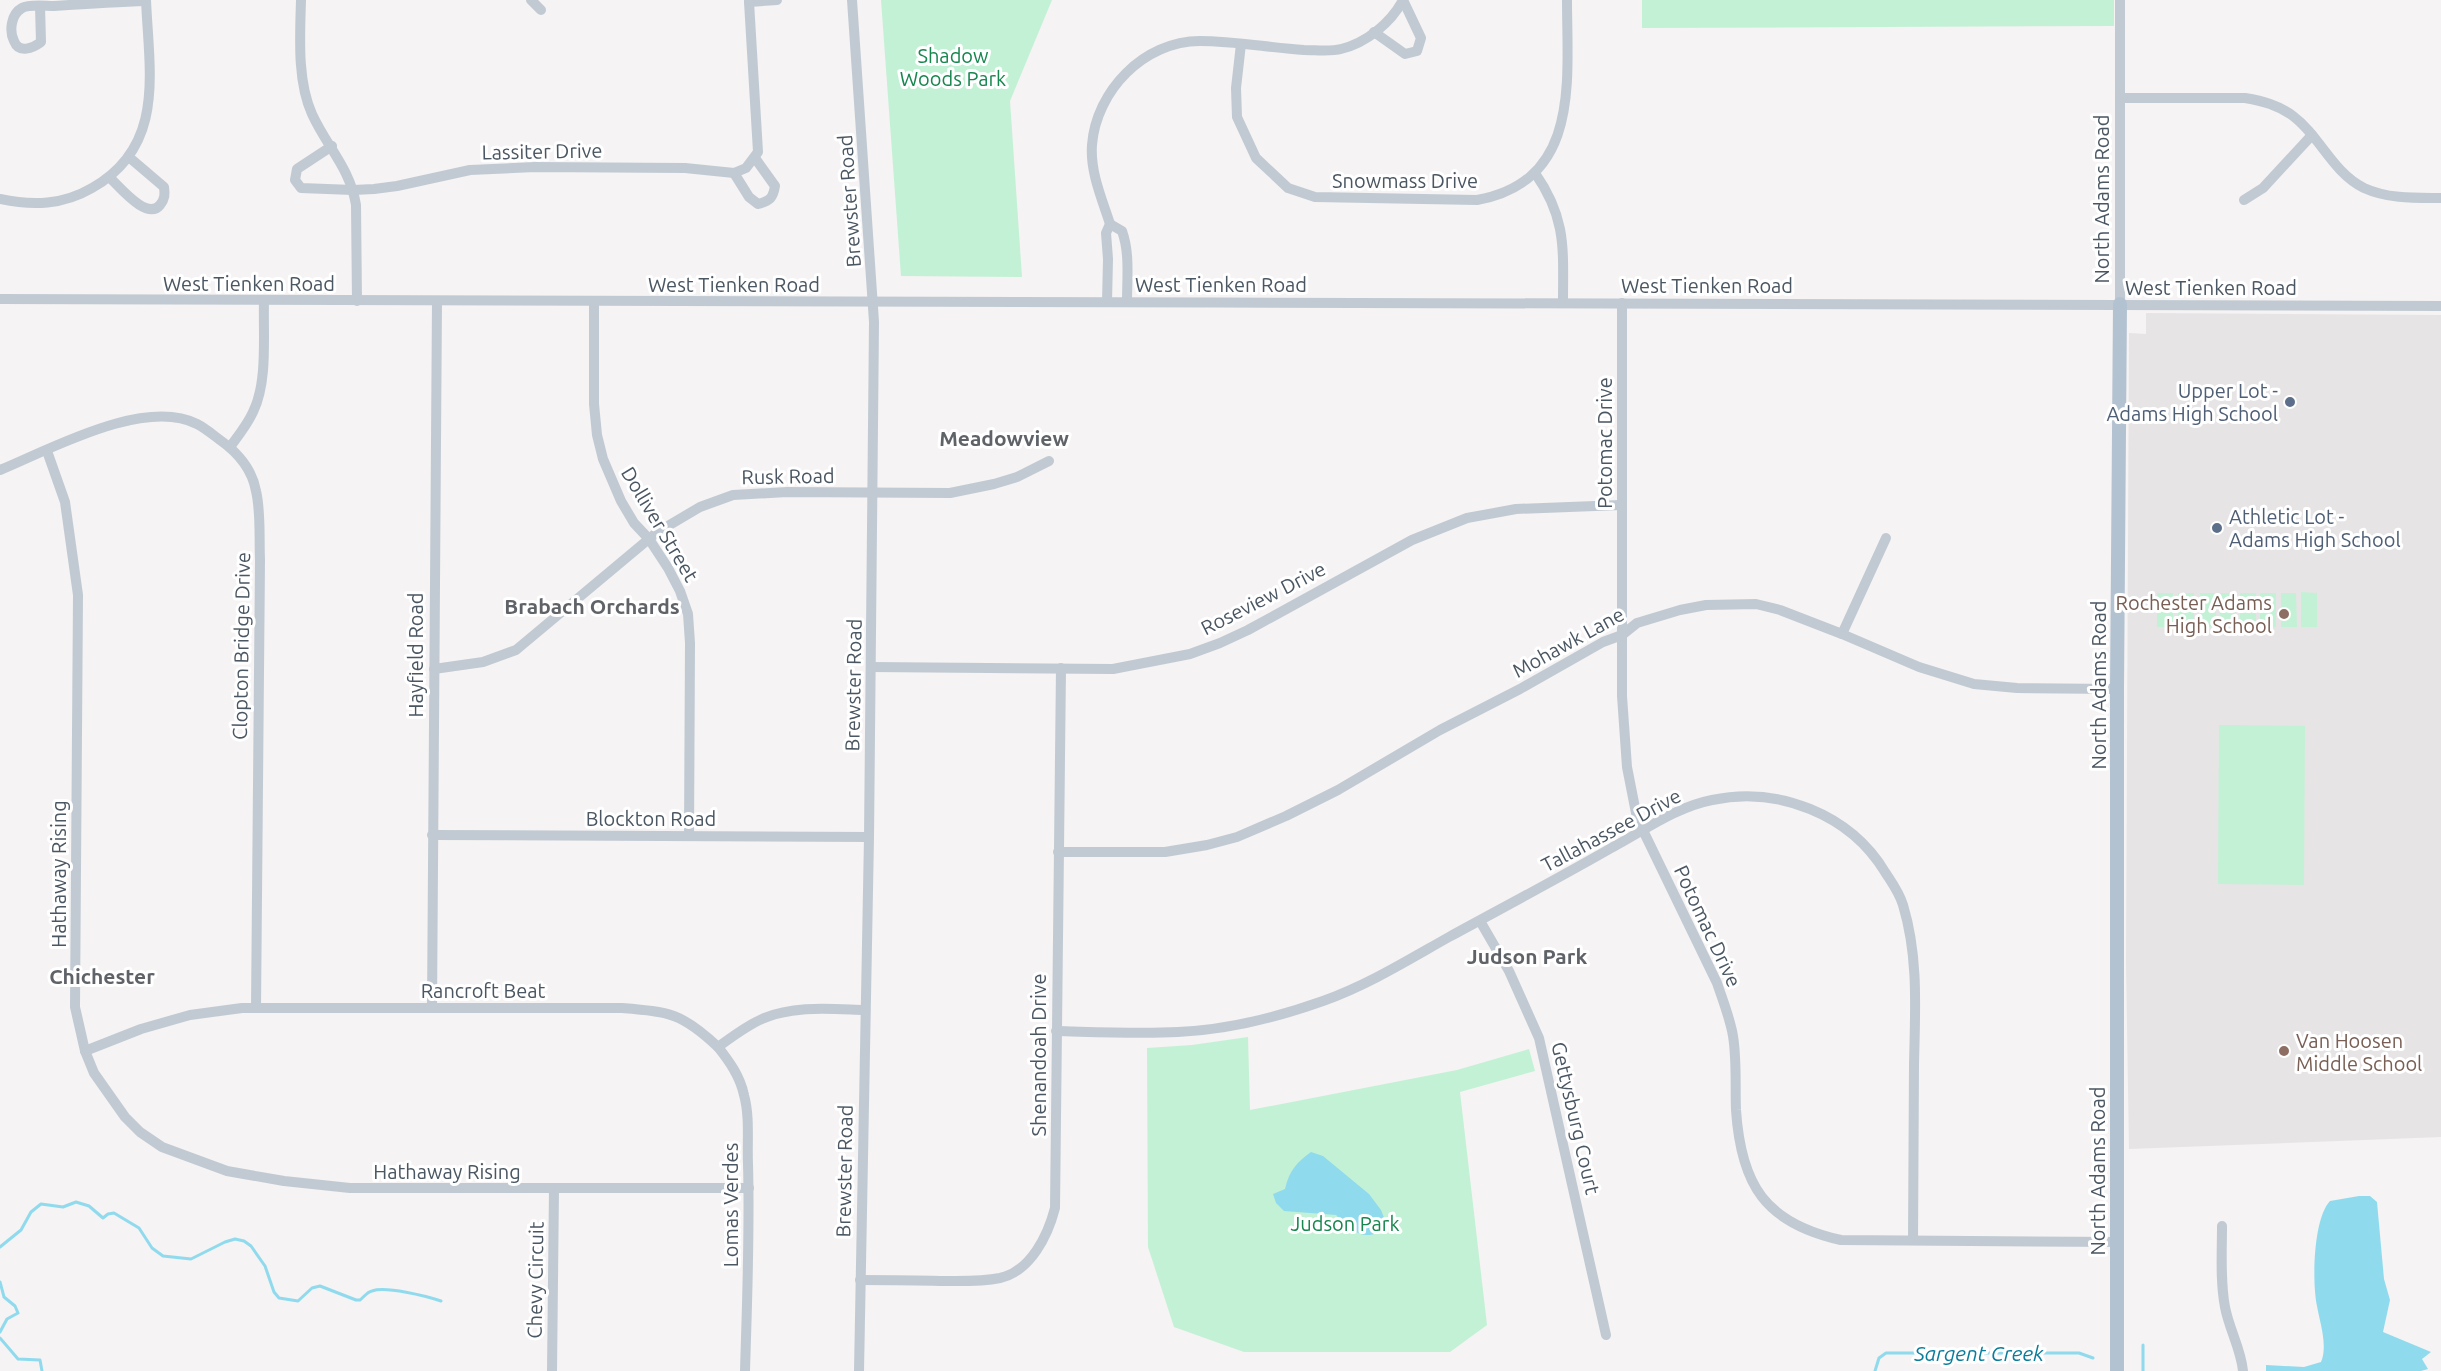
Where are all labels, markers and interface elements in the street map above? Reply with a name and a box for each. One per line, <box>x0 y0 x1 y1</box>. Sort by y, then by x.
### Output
park label: Shadow Woods Park <box>900 44 1006 90</box>
street label: North Adams Road <box>2090 115 2113 284</box>
street label: Brewster Road <box>833 134 865 268</box>
street label: Lassiter Drive <box>481 138 603 164</box>
street label: Snowmass Drive <box>1332 169 1478 192</box>
street label: West Tienken Road <box>163 272 335 295</box>
street label: West Tienken Road <box>648 273 820 296</box>
street label: West Tienken Road <box>1135 273 1307 296</box>
street label: West Tienken Road <box>1621 274 1793 297</box>
street label: West Tienken Road <box>2125 276 2297 299</box>
street label: Potomac Drive <box>1593 377 1616 509</box>
place label: Upper Lot - Adams High School <box>2106 379 2278 425</box>
marker: Upper Lot - Adams High School <box>2283 395 2297 409</box>
district label: Meadowview <box>939 426 1069 450</box>
street label: Dolliver Street <box>617 462 703 586</box>
street label: Rusk Road <box>741 464 835 488</box>
place label: Athletic Lot - Adams High School <box>2229 505 2401 551</box>
marker: Athletic Lot - Adams High School <box>2210 521 2224 535</box>
street label: Clopton Bridge Drive <box>228 552 254 740</box>
street label: Roseview Drive <box>1197 557 1329 639</box>
place label: Rochester Adams High School <box>2116 591 2272 637</box>
street label: Hayfield Road <box>404 593 427 717</box>
district label: Brabach Orchards <box>504 594 680 618</box>
street label: North Adams Road <box>2087 601 2110 770</box>
street label: Mohawk Lane <box>1508 602 1628 682</box>
marker: Rochester Adams High School <box>2277 607 2291 621</box>
street label: Brewster Road <box>840 618 866 752</box>
street label: Tallahassee Drive <box>1537 784 1685 876</box>
street label: Hathaway Rising <box>47 800 70 948</box>
street label: Blockton Road <box>586 807 716 830</box>
street label: Potomac Drive <box>1670 861 1746 991</box>
district label: Judson Park <box>1467 944 1587 968</box>
district label: Chichester <box>49 964 155 988</box>
street label: Shenandoah Drive <box>1027 973 1050 1137</box>
street label: Rancroft Beat <box>421 979 545 1002</box>
place label: Van Hoosen Middle School <box>2296 1029 2422 1075</box>
street label: Gettysburg Court <box>1547 1039 1605 1197</box>
marker: Van Hoosen Middle School <box>2277 1044 2291 1058</box>
street label: North Adams Road <box>2086 1087 2109 1256</box>
street label: Brewster Road <box>831 1104 857 1238</box>
street label: Lomas Verdes <box>719 1143 742 1267</box>
street label: Hathaway Rising <box>373 1160 521 1183</box>
park label: Judson Park <box>1290 1212 1400 1235</box>
street label: Chevy Circuit <box>522 1221 548 1339</box>
water label: Sargent Creek <box>1913 1341 2044 1365</box>

